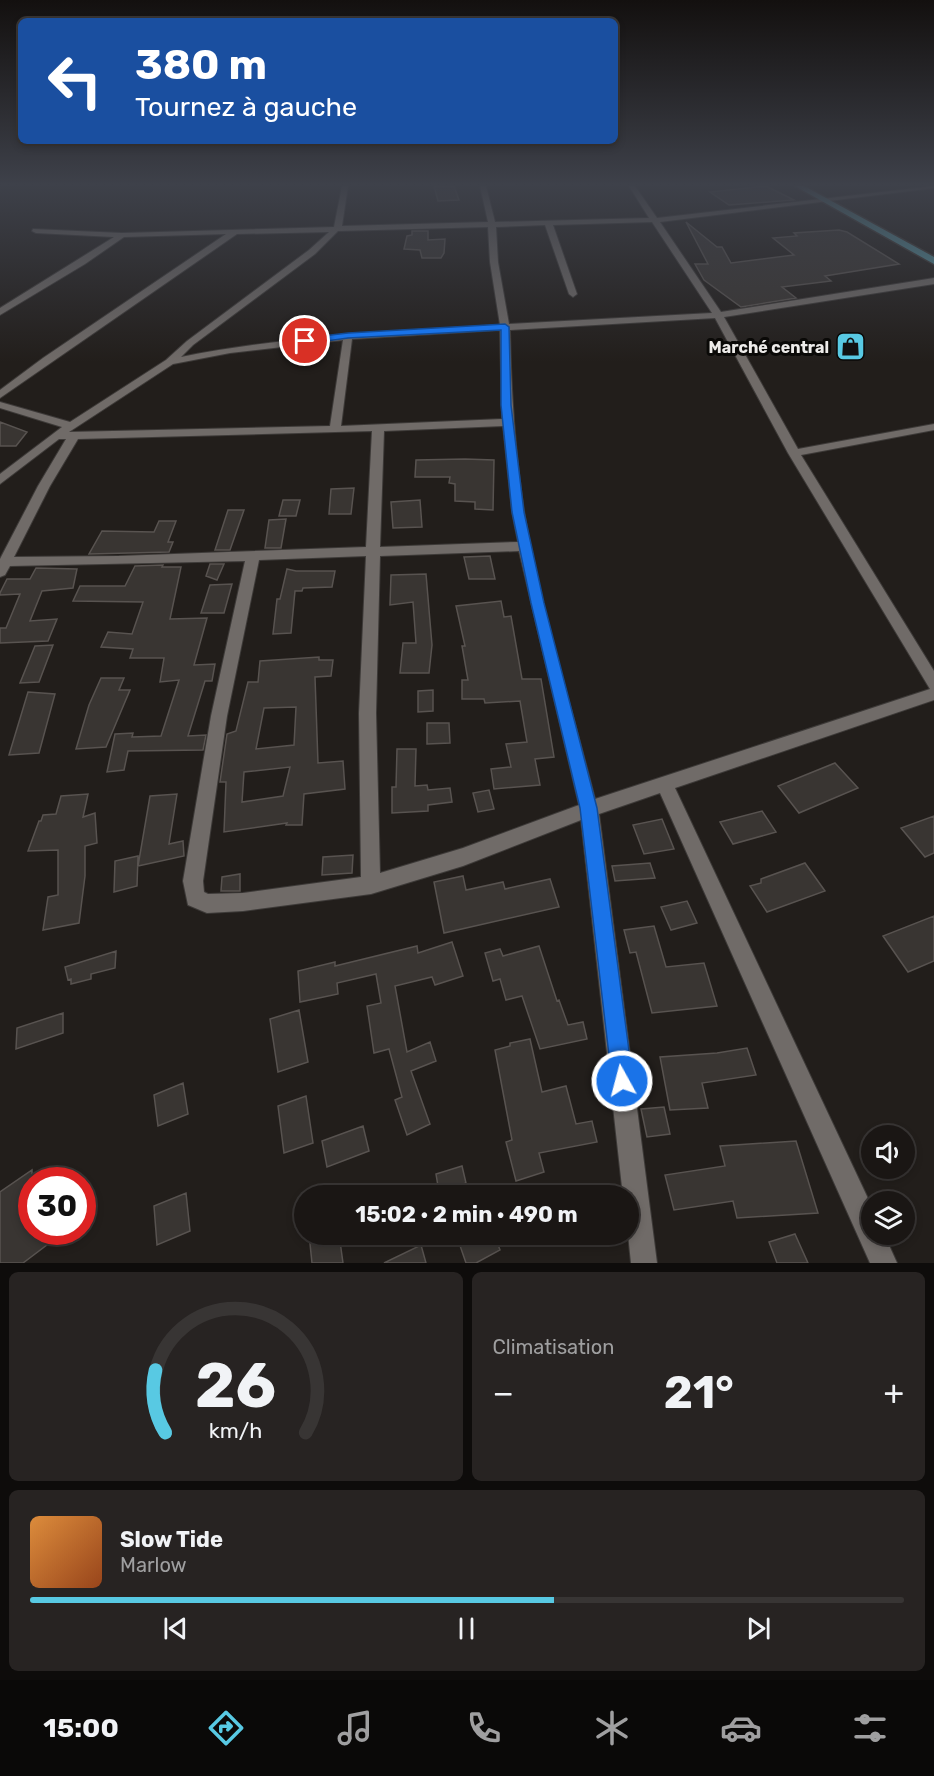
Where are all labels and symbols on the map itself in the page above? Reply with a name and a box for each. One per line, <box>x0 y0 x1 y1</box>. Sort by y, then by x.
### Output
pin <box>279 315 330 366</box>
shop icon: Marché central <box>834 331 866 363</box>
place label: Marché central <box>709 338 829 357</box>
position arrow <box>590 1049 654 1113</box>
speed limit sign: 30 <box>18 1167 96 1245</box>

